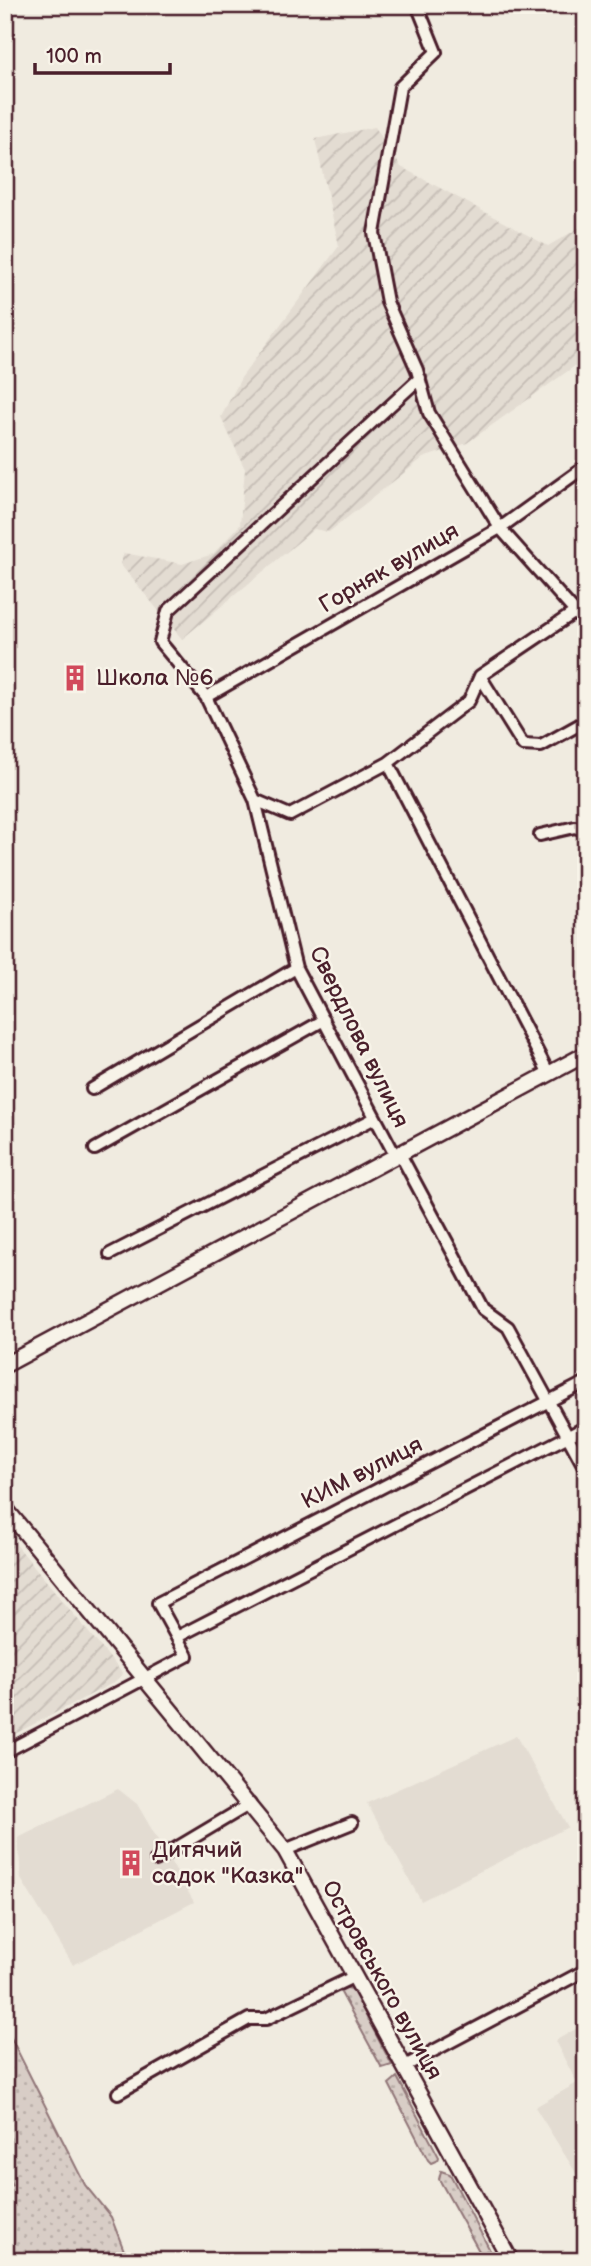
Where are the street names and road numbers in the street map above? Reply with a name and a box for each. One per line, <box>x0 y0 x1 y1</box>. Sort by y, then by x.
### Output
street label: Горняк вулиця <box>314 517 464 619</box>
street label: Свердлова вулиця <box>303 942 415 1132</box>
street label: КИМ вулиця <box>297 1431 427 1515</box>
street label: Островського вулиця <box>316 1875 448 2085</box>

